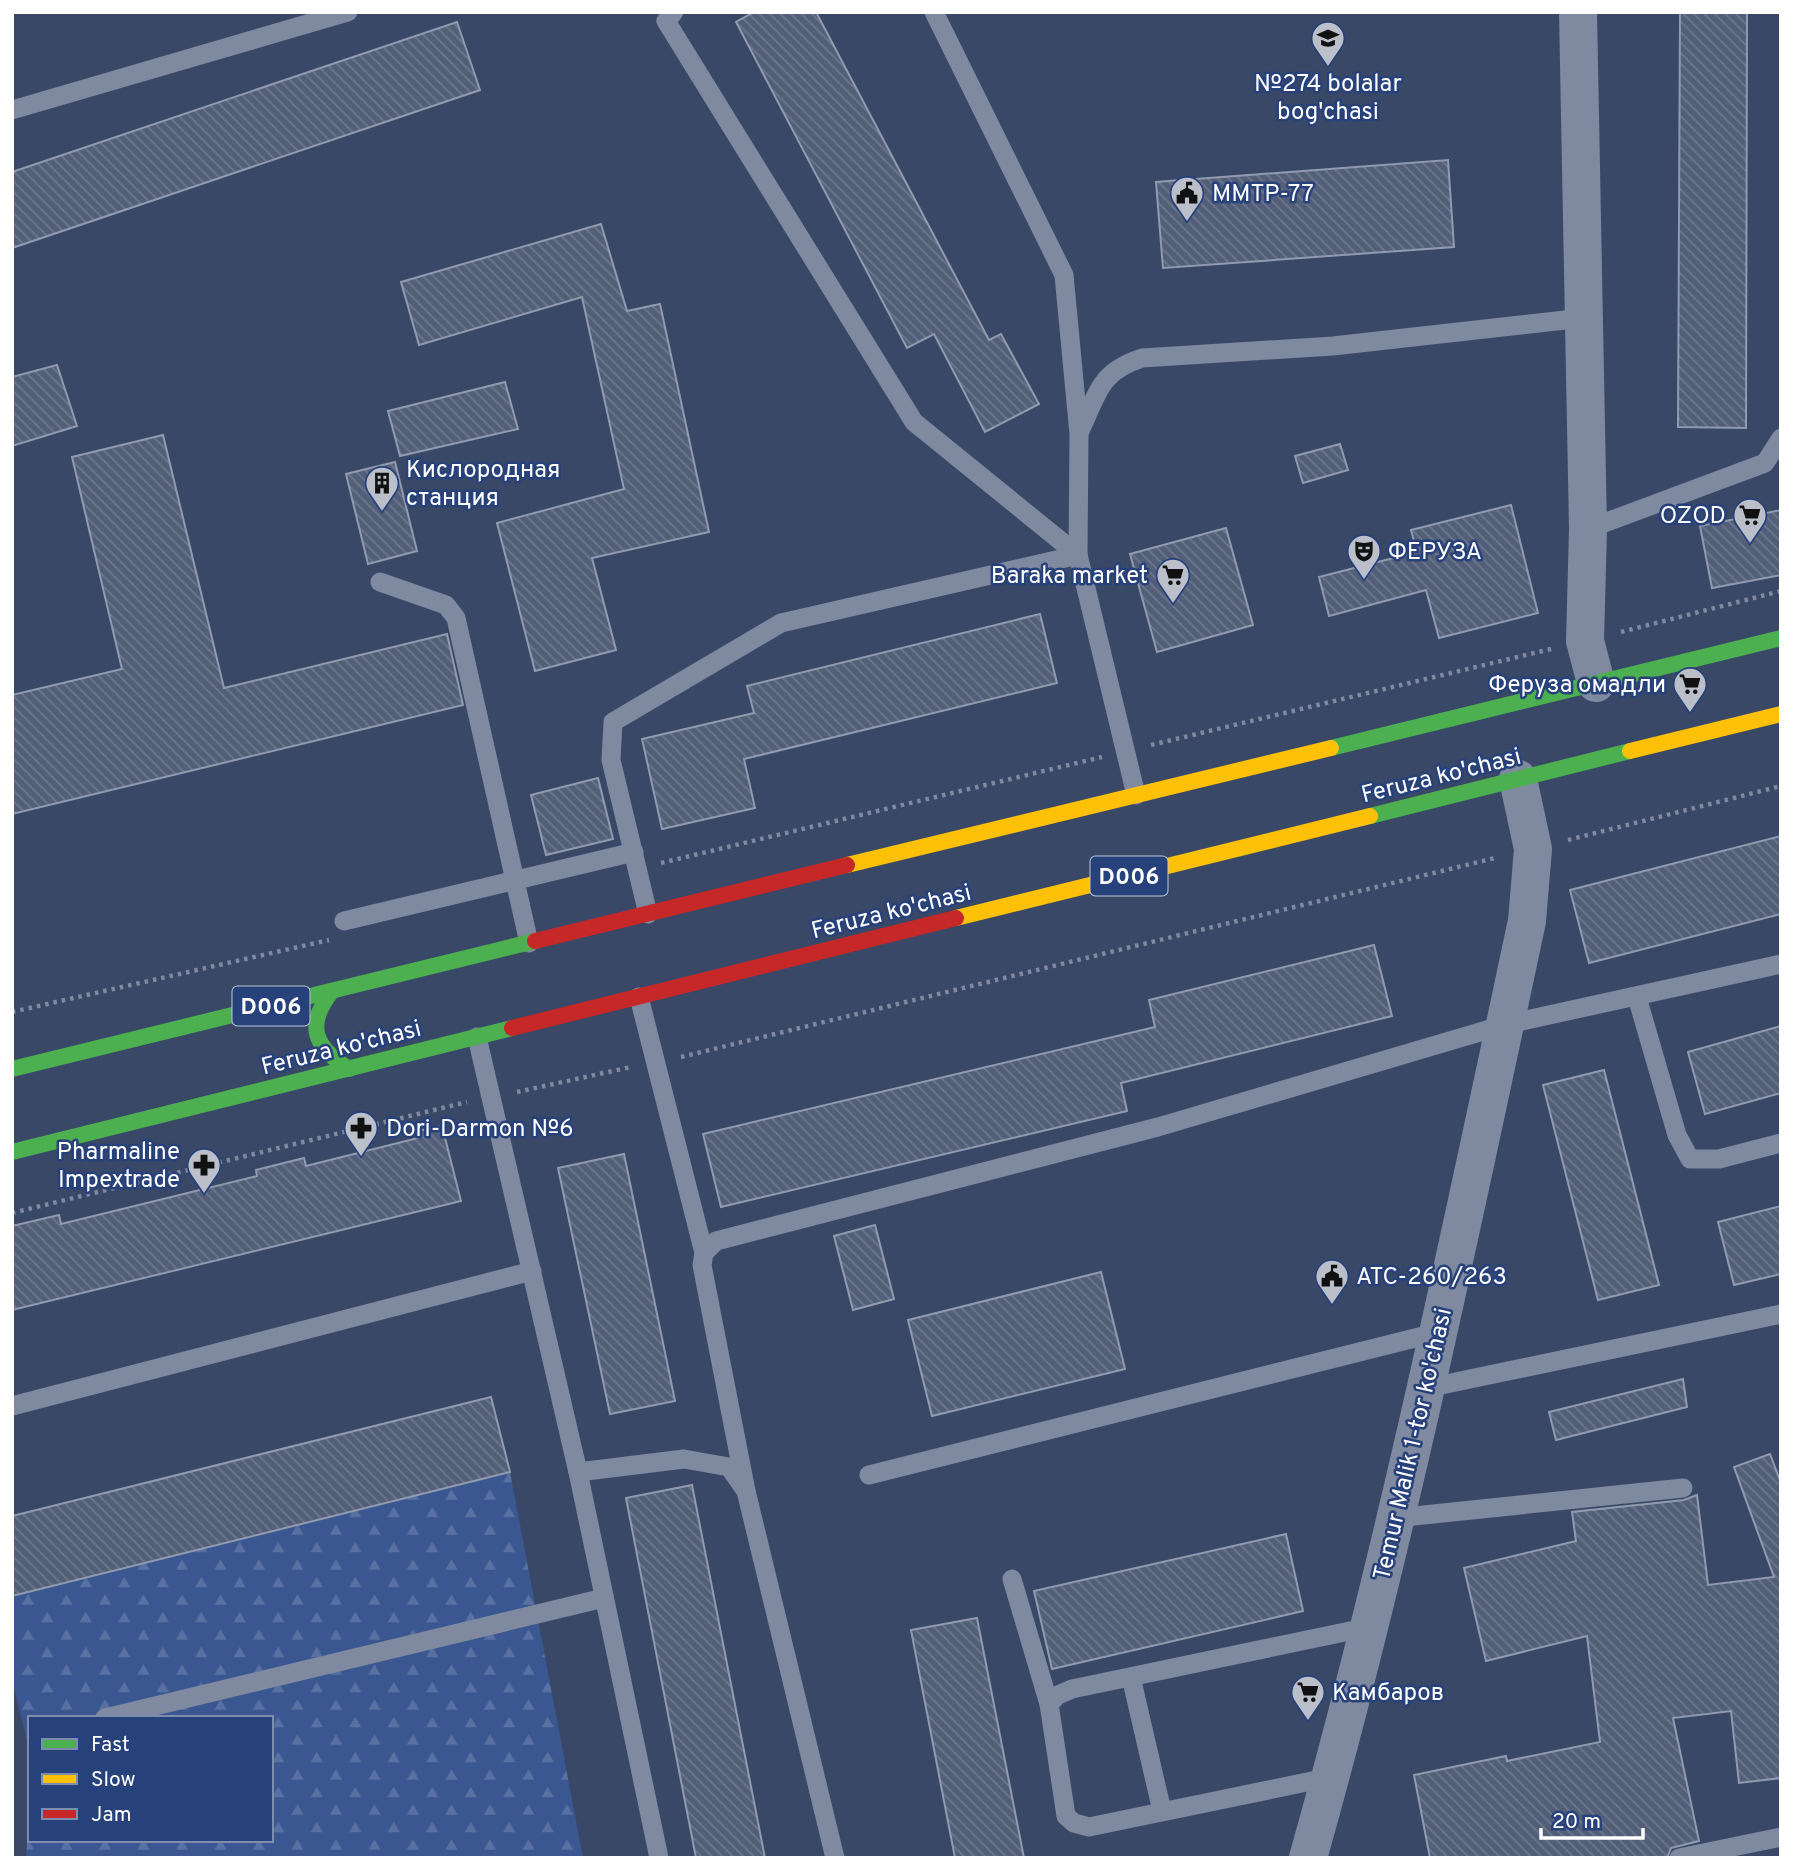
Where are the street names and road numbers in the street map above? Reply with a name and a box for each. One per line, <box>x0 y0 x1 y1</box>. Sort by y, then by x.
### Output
street label: Feruza ko'chasi <box>1358 743 1525 811</box>
road number: D006 <box>1090 856 1168 896</box>
street label: Feruza ko'chasi <box>808 879 975 947</box>
road number: D006 <box>232 987 310 1026</box>
street label: Feruza ko'chasi <box>258 1015 425 1083</box>
street label: Temur Malik 1-tor ko'chasi <box>1368 1305 1460 1584</box>

